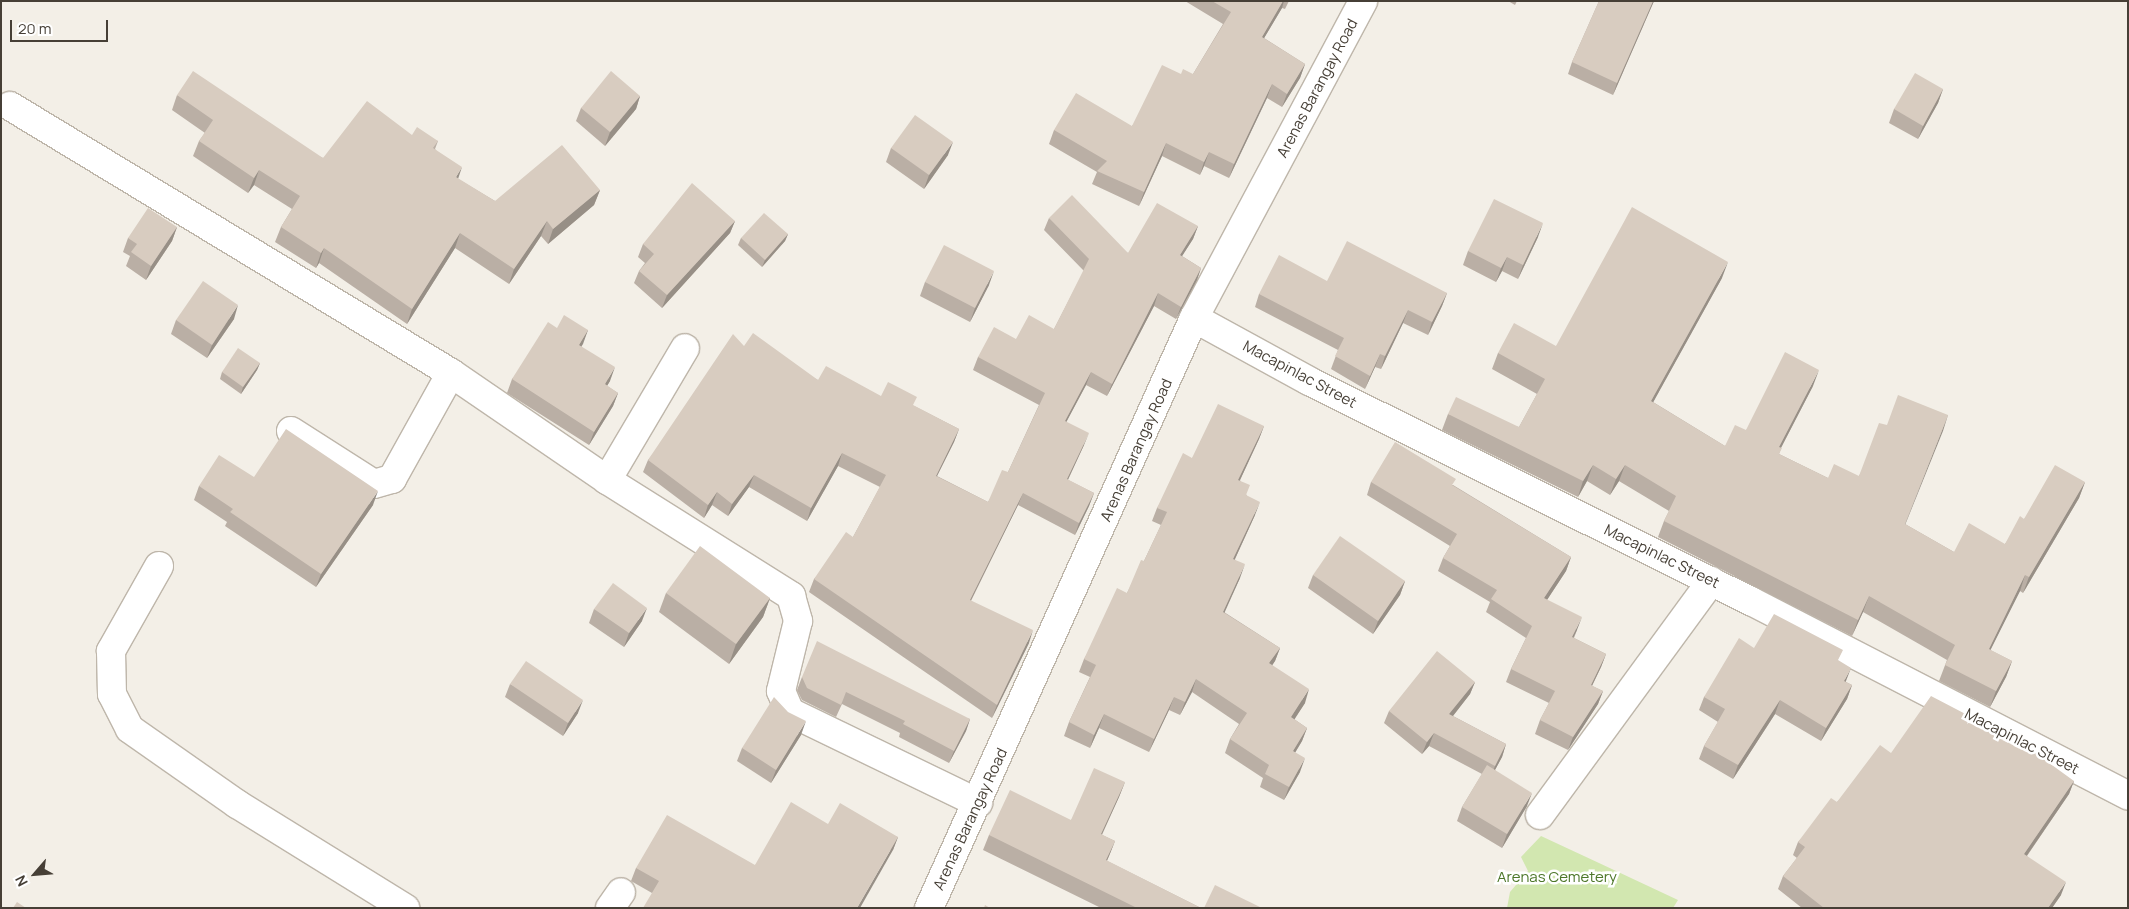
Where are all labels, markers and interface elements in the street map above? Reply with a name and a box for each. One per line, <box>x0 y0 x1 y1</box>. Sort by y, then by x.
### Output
scale bar <box>12 10 110 42</box>
street label: Arenas Barangay Road <box>1273 16 1361 160</box>
text: 20 m <box>18 18 51 39</box>
street label: Macapinlac Street <box>1240 336 1360 412</box>
street label: Arenas Barangay Road <box>1096 376 1176 524</box>
street label: Macapinlac Street <box>1601 520 1723 592</box>
street label: Macapinlac Street <box>1962 704 2082 778</box>
street label: Arenas Barangay Road <box>929 745 1011 893</box>
north arrow <box>10 849 60 899</box>
park label: Arenas Cemetery <box>1497 868 1617 886</box>
text: N <box>10 872 32 890</box>

